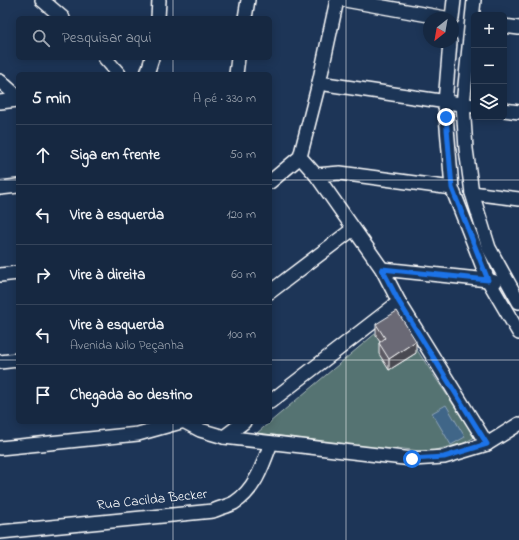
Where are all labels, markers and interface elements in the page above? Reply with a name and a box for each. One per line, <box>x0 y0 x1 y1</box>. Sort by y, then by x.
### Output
north arrow <box>423 12 459 48</box>
map controls <box>471 12 507 120</box>
button: + <box>471 12 507 48</box>
search box <box>16 16 272 60</box>
icon: search <box>30 27 52 49</box>
text: Pesquisar aqui <box>62 27 151 49</box>
button: − <box>471 48 507 84</box>
button: layers <box>471 84 507 120</box>
text: 5 min <box>32 86 71 111</box>
text: A pé · 330 m <box>193 89 256 108</box>
route end <box>437 108 455 126</box>
icon: ahead <box>32 144 54 166</box>
text: Siga em frente <box>70 144 160 166</box>
text: 50 m <box>230 145 256 164</box>
icon: left <box>32 204 54 226</box>
text: Vire à esquerda <box>70 204 164 226</box>
text: 120 m <box>226 205 256 224</box>
icon: right <box>32 264 54 286</box>
text: Vire à direita <box>70 264 145 286</box>
text: 60 m <box>231 265 256 284</box>
text: Vire à esquerda <box>70 314 164 336</box>
icon: left <box>32 324 54 346</box>
text: 100 m <box>227 325 256 344</box>
text: Avenida Nilo Peçanha <box>70 336 184 355</box>
icon: arrive <box>32 384 54 406</box>
text: Chegada ao destino <box>70 384 193 406</box>
route start <box>403 450 421 468</box>
street label: Rua Cacilda Becker <box>96 484 209 516</box>

